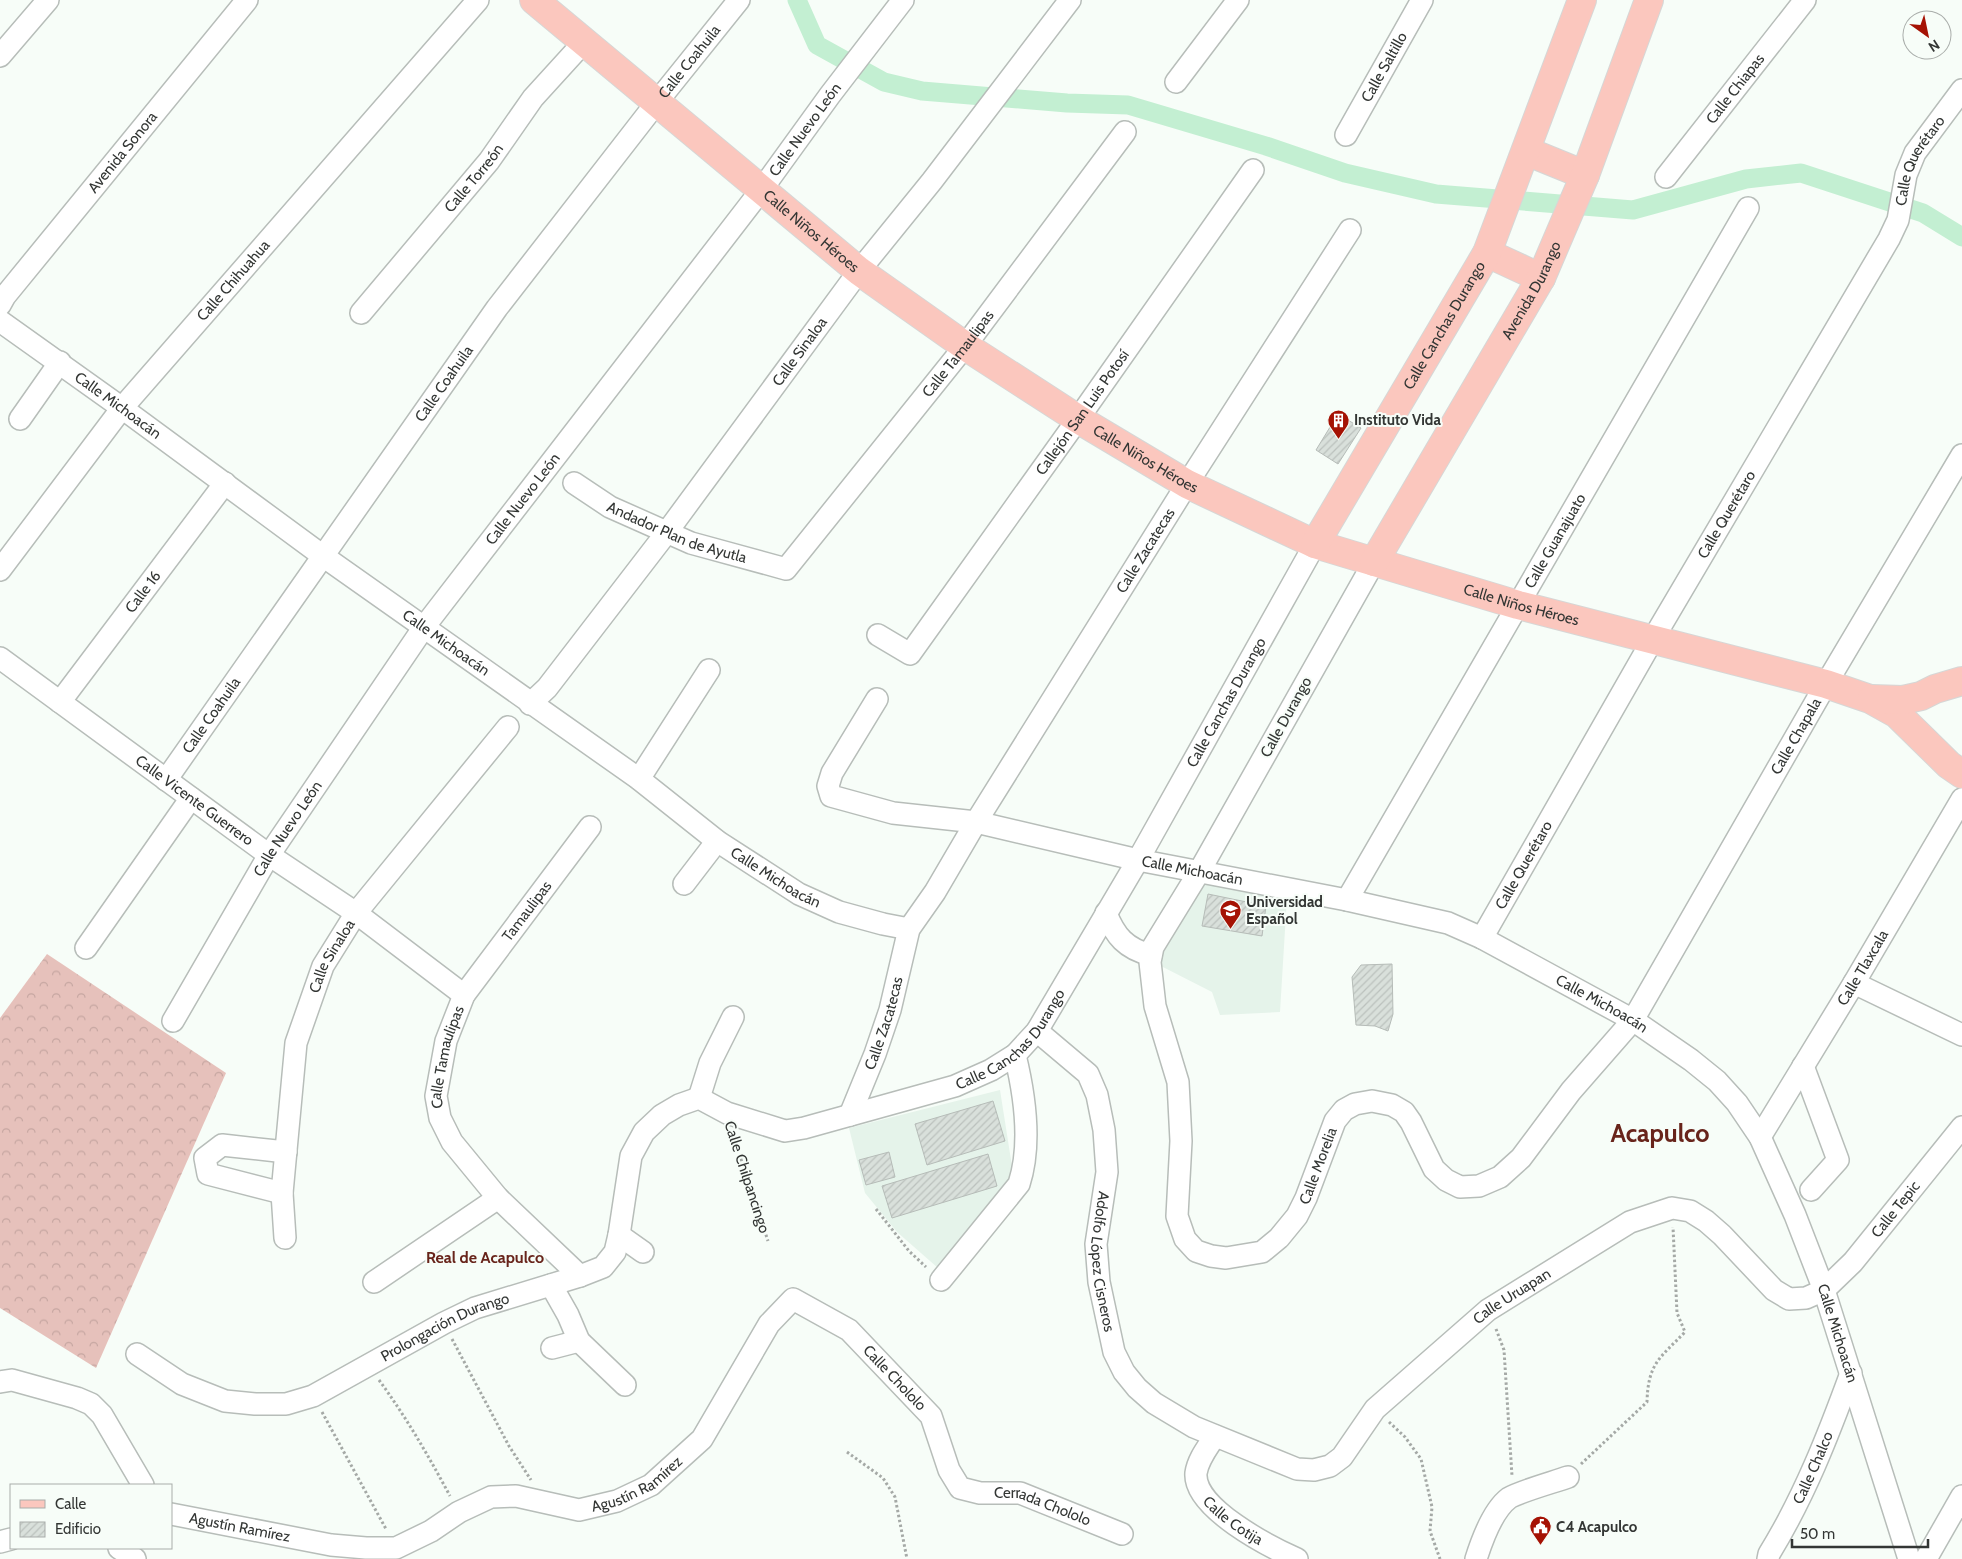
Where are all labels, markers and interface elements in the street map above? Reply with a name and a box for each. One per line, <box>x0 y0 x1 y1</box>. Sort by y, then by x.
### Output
north arrow <box>1902 10 1952 60</box>
street label: Calle Coahuila <box>654 21 725 102</box>
street label: Calle Saltillo <box>1357 29 1411 105</box>
text: N <box>1925 36 1943 56</box>
street label: Calle Chiapas <box>1702 50 1768 128</box>
street label: Calle Nuevo León <box>765 79 845 180</box>
street label: Avenida Sonora <box>84 107 162 196</box>
street label: Calle Querétaro <box>1892 112 1949 207</box>
street label: Calle Torreón <box>441 140 507 216</box>
street label: Calle Niños Héroes <box>760 186 863 276</box>
street label: Calle Chihuahua <box>193 236 274 325</box>
street label: Avenida Durango <box>1498 239 1565 343</box>
street label: Calle Canchas Durango <box>1399 258 1489 393</box>
street label: Calle Tamaulipas <box>918 307 998 401</box>
street label: Calle Sinaloa <box>768 313 831 390</box>
street label: Calle Coahuila <box>411 341 477 425</box>
street label: Callejón San Luis Potosí <box>1032 346 1133 479</box>
street label: Calle Michoacán <box>71 368 165 443</box>
building icon: Instituto Vida <box>1326 408 1350 439</box>
place label: Instituto Vida <box>1354 411 1441 429</box>
street label: Calle Niños Héroes <box>1090 421 1201 497</box>
street label: Calle Nuevo León <box>482 450 564 549</box>
street label: Calle Querétaro <box>1694 467 1759 562</box>
street label: Calle Guanajuato <box>1521 490 1590 592</box>
street label: Andador Plan de Ayutla <box>604 498 749 567</box>
street label: Calle Zacatecas <box>1112 505 1179 596</box>
street label: Calle 16 <box>121 567 165 616</box>
street label: Calle Niños Héroes <box>1461 580 1581 629</box>
street label: Calle Michoacán <box>399 606 493 680</box>
street label: Calle Canchas Durango <box>1183 634 1270 770</box>
street label: Calle Coahuila <box>178 673 245 757</box>
street label: Calle Durango <box>1257 674 1315 760</box>
street label: Calle Chapala <box>1767 694 1825 778</box>
street label: Calle Vicente Guerrero <box>132 751 257 849</box>
street label: Calle Nuevo León <box>250 777 326 880</box>
street label: Calle Querétaro <box>1491 818 1556 912</box>
street label: Calle Michoacán <box>727 843 823 912</box>
street label: Calle Michoacán <box>1140 852 1244 889</box>
street label: Tamaulipas <box>498 877 555 945</box>
place label: Universidad Español <box>1246 893 1323 928</box>
school or university icon: Universidad Español <box>1218 899 1242 930</box>
street label: Calle Sinaloa <box>305 915 359 995</box>
street label: Calle Tlaxcala <box>1833 926 1893 1009</box>
street label: Calle Michoacán <box>1553 971 1651 1037</box>
street label: Calle Zacatecas <box>861 975 907 1072</box>
street label: Calle Canchas Durango <box>953 986 1069 1094</box>
street label: Calle Tamaulipas <box>427 1003 468 1110</box>
district label: Acapulco <box>1610 1118 1710 1148</box>
street label: Calle Chilpancingo <box>720 1119 774 1235</box>
street label: Calle Morelia <box>1295 1124 1341 1208</box>
street label: Calle Tepic <box>1867 1177 1924 1241</box>
street label: Adolfo López Cisneros <box>1087 1190 1118 1333</box>
district label: Real de Acapulco <box>426 1248 544 1267</box>
street label: Calle Uruapan <box>1469 1264 1554 1328</box>
street label: Calle Michoacán <box>1813 1281 1862 1385</box>
street label: Prolongación Durango <box>378 1289 511 1365</box>
street label: Calle Chololo <box>859 1341 930 1414</box>
street label: Calle Chalco <box>1789 1429 1837 1507</box>
street label: Agustín Ramírez <box>590 1452 686 1516</box>
legend <box>10 1484 172 1549</box>
street label: Cerrada Chololo <box>994 1484 1093 1529</box>
street label: Calle Cotija <box>1199 1492 1267 1549</box>
text: Calle <box>55 1495 86 1513</box>
street label: Agustín Ramírez <box>188 1509 292 1546</box>
public building icon: C4 Acapulco <box>1528 1515 1552 1546</box>
scale bar <box>1792 1516 1928 1548</box>
place label: C4 Acapulco <box>1556 1518 1638 1536</box>
text: Edificio <box>55 1520 101 1538</box>
text: 50 m <box>1800 1525 1835 1543</box>

